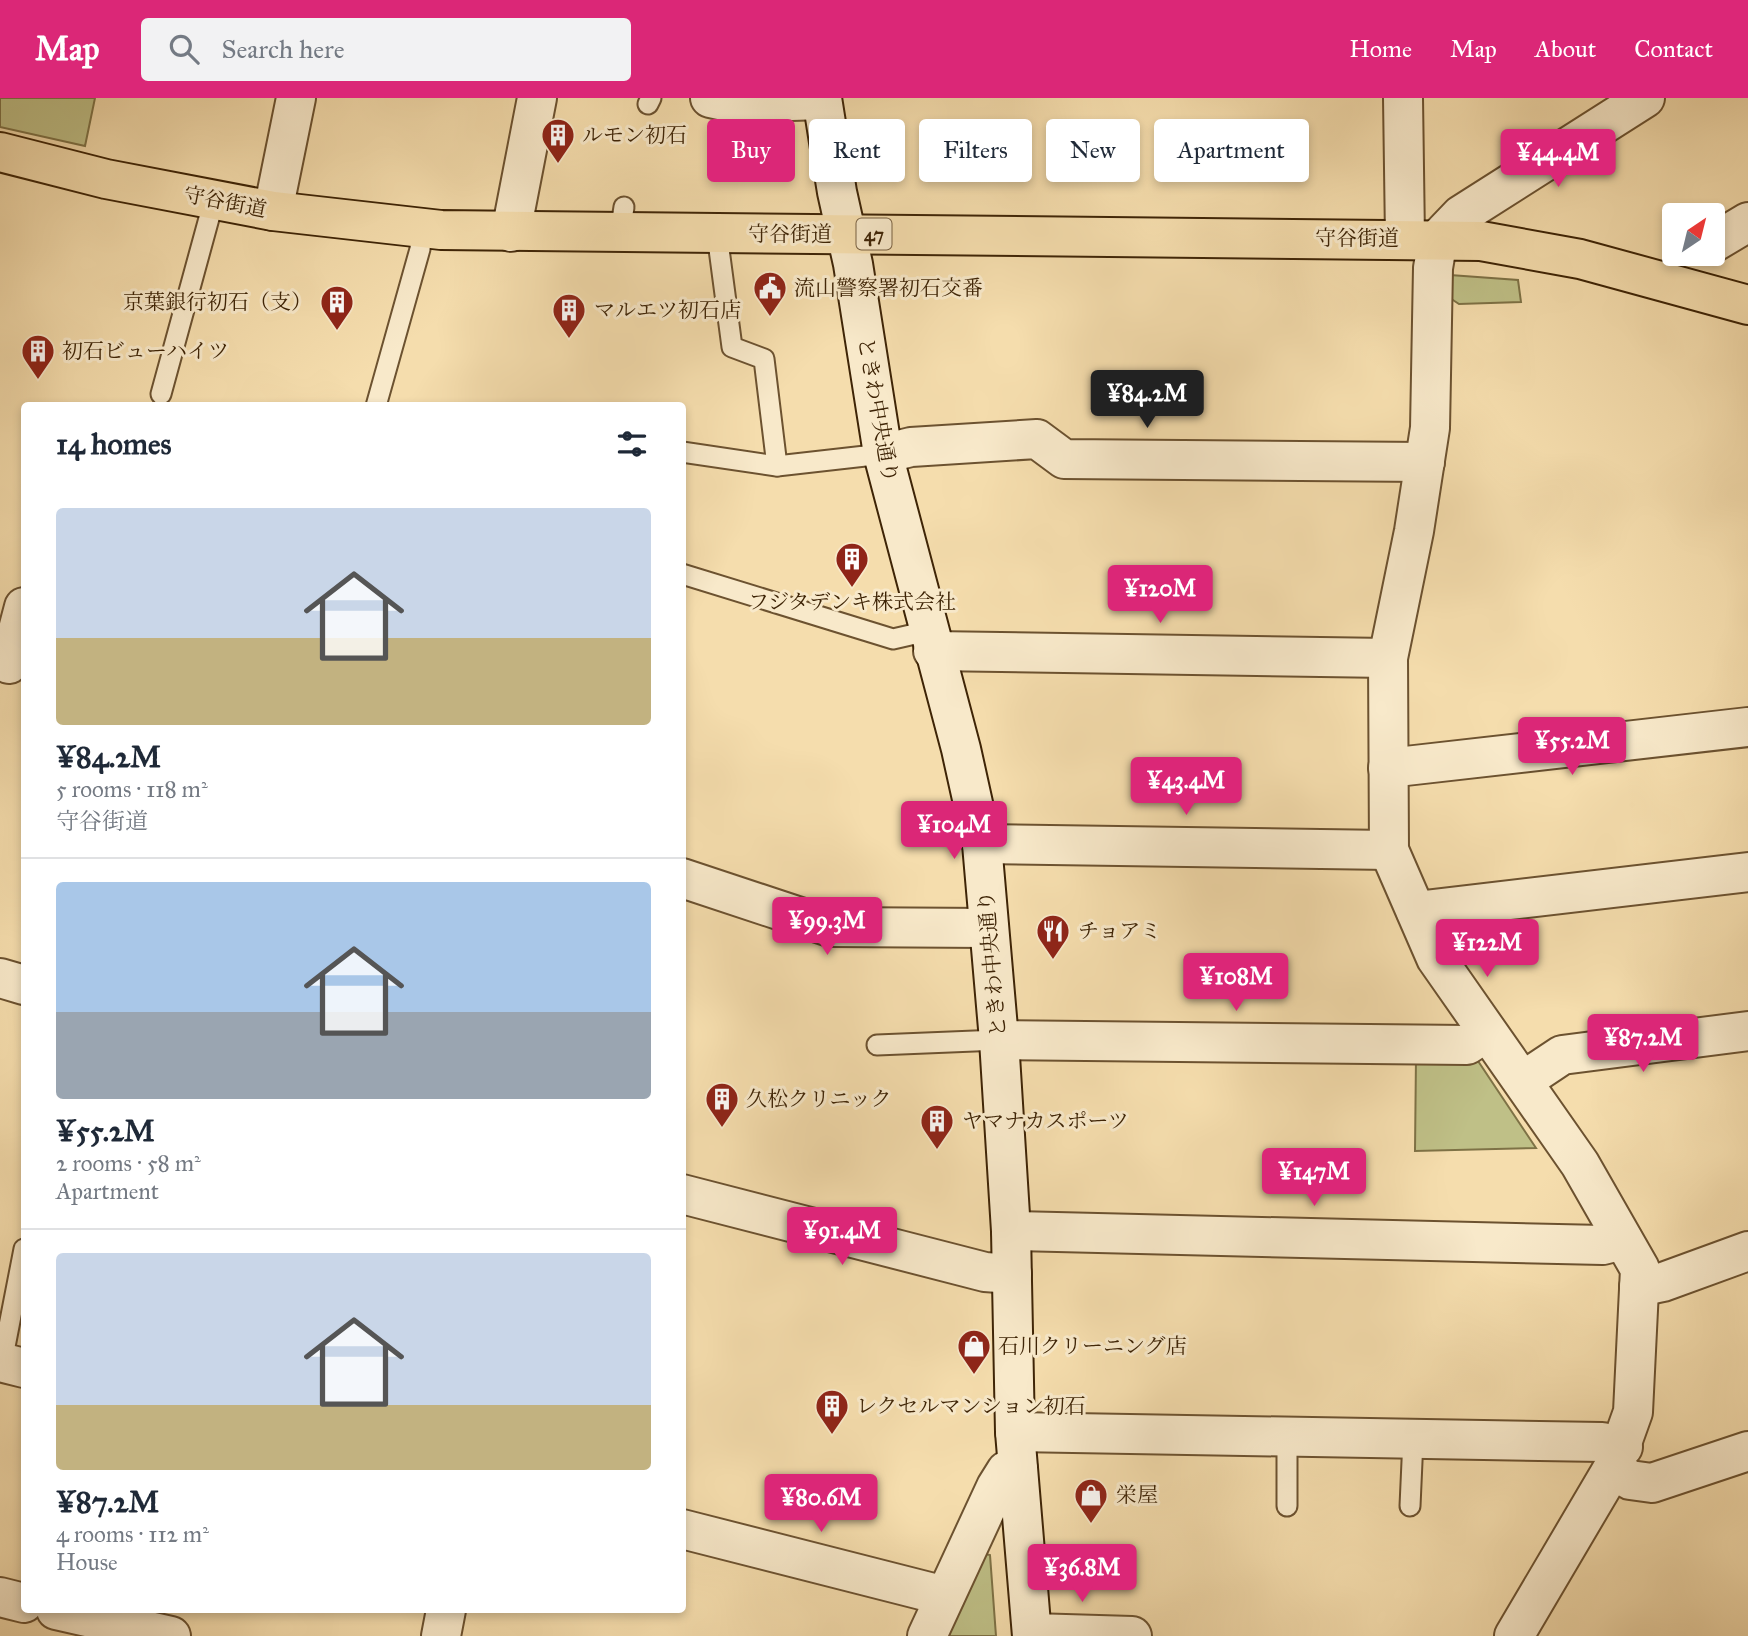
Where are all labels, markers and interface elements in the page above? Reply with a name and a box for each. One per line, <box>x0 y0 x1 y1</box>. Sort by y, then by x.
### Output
search box <box>141 18 631 81</box>
text: Map <box>35 29 99 69</box>
icon: search <box>165 30 203 68</box>
text: Search here <box>221 33 345 65</box>
text: Home <box>1349 34 1412 64</box>
text: Map <box>1450 34 1497 64</box>
text: About <box>1535 34 1596 64</box>
text: Contact <box>1634 34 1713 64</box>
building icon: ルモン初石 <box>539 116 577 165</box>
chip: Buy <box>707 119 795 182</box>
chip: Rent <box>809 119 905 182</box>
chip: Filters <box>919 119 1032 182</box>
chip: New <box>1046 119 1140 182</box>
chip: Apartment <box>1154 119 1309 182</box>
place label: ルモン初石 <box>582 122 687 148</box>
pin: ¥44.4M <box>1501 130 1615 189</box>
text: ¥44.4M <box>1517 138 1599 166</box>
street label: 守谷街道 <box>181 181 269 223</box>
north arrow <box>1662 203 1726 266</box>
map controls <box>1662 203 1725 266</box>
road number: 47 <box>856 218 892 250</box>
street label: 守谷街道 <box>748 221 832 247</box>
street label: 守谷街道 <box>1315 225 1399 251</box>
public building icon: 流山警察署初石交番 <box>751 269 789 318</box>
place label: 流山警察署初石交番 <box>794 275 983 301</box>
building icon: 京葉銀行初石（支） <box>318 283 356 332</box>
place label: 京葉銀行初石（支） <box>123 289 312 315</box>
building icon: マルエツ初石店 <box>550 291 588 340</box>
place label: マルエツ初石店 <box>594 297 741 323</box>
building icon: 初石ビューハイツ <box>19 332 57 381</box>
street label: ときわ中央通り <box>852 335 904 485</box>
place label: 初石ビューハイツ <box>62 338 229 364</box>
pin: ¥84.2M <box>1090 370 1204 430</box>
text: ¥84.2M <box>1107 379 1187 407</box>
icon: filters <box>613 425 651 463</box>
text: 14 homes <box>56 426 171 462</box>
building icon: フジタデンキ株式会社 <box>833 540 871 589</box>
icon: home <box>291 553 417 679</box>
pin: ¥120M <box>1111 566 1209 625</box>
text: ¥120M <box>1124 574 1196 602</box>
place label: フジタデンキ株式会社 <box>748 589 956 615</box>
pin: ¥55.2M <box>1515 718 1629 777</box>
text: ¥55.2M <box>1534 726 1610 754</box>
text: ¥84.2M <box>56 739 161 775</box>
pin: ¥43.4M <box>1129 758 1243 817</box>
text: ¥43.4M <box>1147 766 1225 794</box>
text: 5 rooms · 118 m² <box>56 775 208 803</box>
pin: ¥104M <box>905 802 1003 861</box>
text: 守谷街道 <box>56 807 148 835</box>
text: ¥104M <box>917 810 991 838</box>
street label: ときわ中央通り <box>973 890 1011 1038</box>
pin: ¥99.3M <box>770 898 884 957</box>
text: ¥99.3M <box>788 906 866 934</box>
restaurant icon: チョアミ <box>1034 912 1072 961</box>
place label: チョアミ <box>1078 918 1161 944</box>
pin: ¥122M <box>1438 920 1536 979</box>
icon: home <box>291 928 417 1054</box>
text: ¥122M <box>1452 928 1522 956</box>
pin: ¥108M <box>1187 954 1285 1013</box>
text: ¥108M <box>1199 962 1273 990</box>
pin: ¥87.2M <box>1586 1014 1700 1074</box>
text: ¥87.2M <box>1603 1023 1683 1051</box>
building icon: 久松クリニック <box>703 1080 741 1129</box>
place label: 久松クリニック <box>746 1086 892 1112</box>
building icon: ヤマナカスポーツ <box>918 1102 956 1151</box>
place label: ヤマナカスポーツ <box>962 1108 1129 1134</box>
text: ¥55.2M <box>56 1113 155 1149</box>
pin: ¥147M <box>1265 1148 1363 1208</box>
text: 2 rooms · 58 m² <box>56 1149 201 1177</box>
text: ¥147M <box>1278 1157 1350 1185</box>
text: Apartment <box>56 1177 159 1205</box>
pin: ¥91.4M <box>785 1208 899 1267</box>
text: ¥91.4M <box>803 1216 881 1244</box>
icon: home <box>291 1299 417 1425</box>
shop icon: 石川クリーニング店 <box>955 1327 993 1376</box>
place label: 石川クリーニング店 <box>998 1333 1187 1359</box>
building icon: レクセルマンション初石 <box>813 1387 851 1436</box>
place label: レクセルマンション初石 <box>856 1393 1086 1419</box>
pin: ¥80.6M <box>764 1474 878 1534</box>
shop icon: 栄屋 <box>1072 1476 1110 1525</box>
place label: 栄屋 <box>1116 1482 1158 1508</box>
text: ¥80.6M <box>780 1483 862 1511</box>
text: ¥87.2M <box>56 1484 159 1520</box>
text: 4 rooms · 112 m² <box>56 1520 209 1548</box>
pin: ¥36.8M <box>1025 1544 1139 1604</box>
text: House <box>56 1548 118 1576</box>
text: ¥36.8M <box>1044 1553 1120 1581</box>

